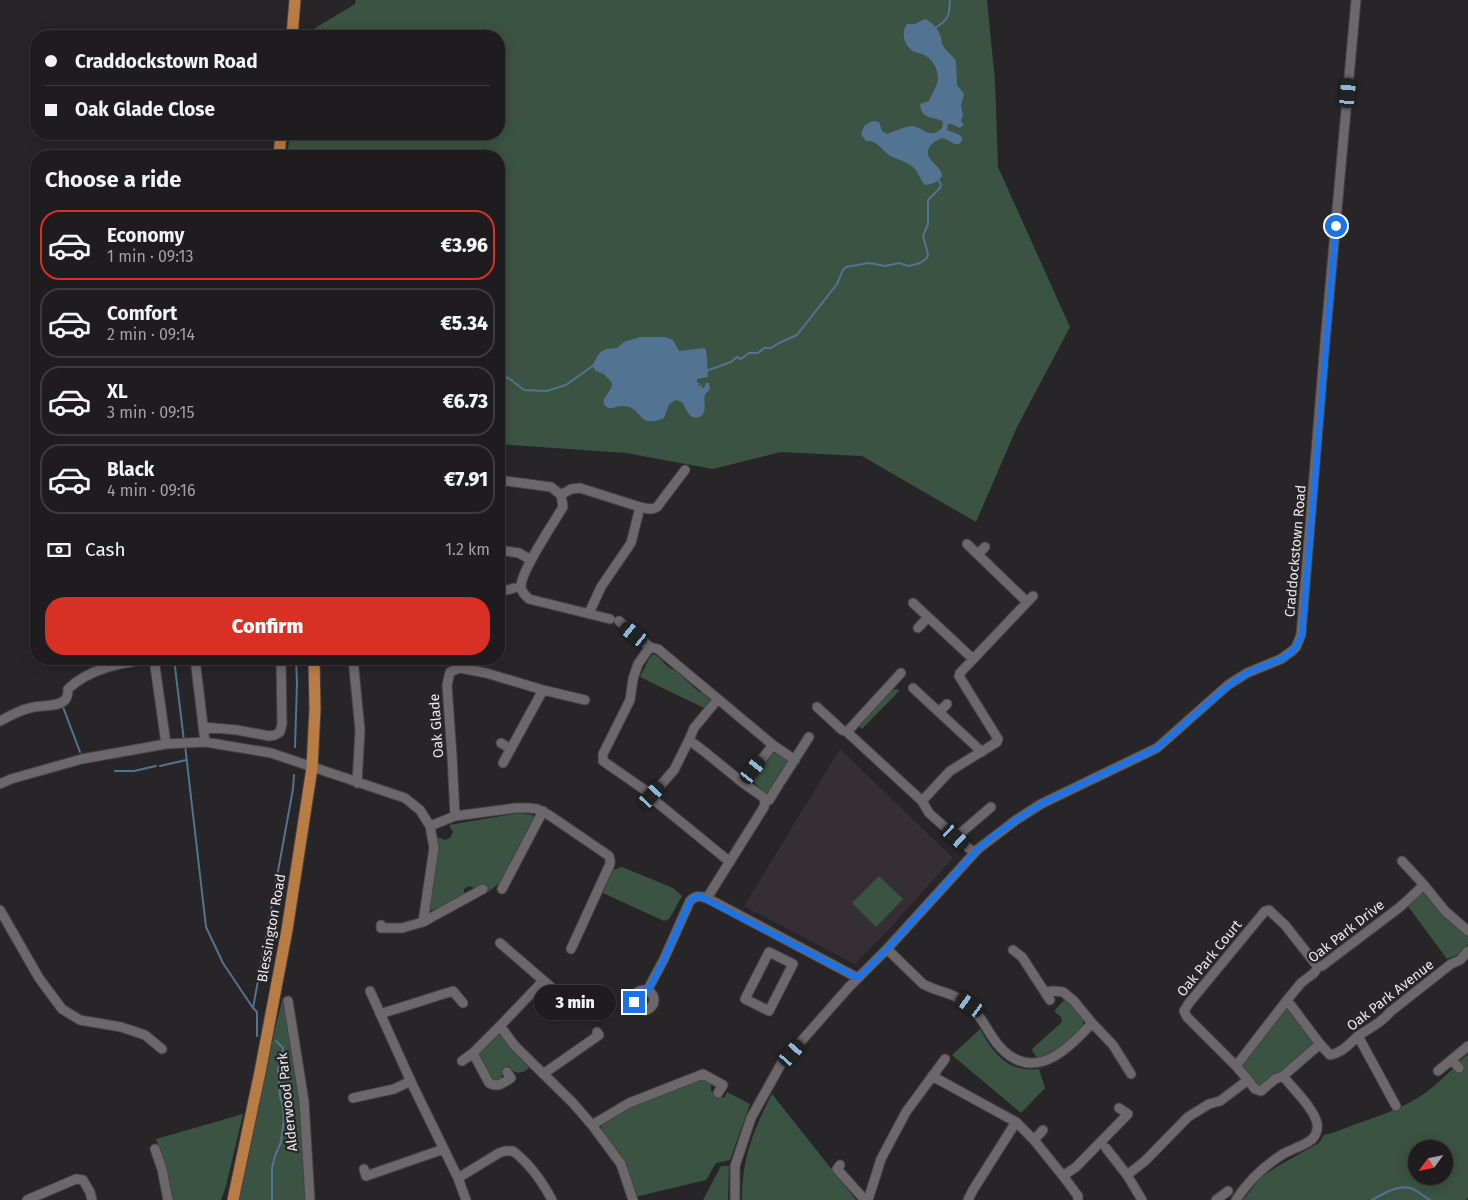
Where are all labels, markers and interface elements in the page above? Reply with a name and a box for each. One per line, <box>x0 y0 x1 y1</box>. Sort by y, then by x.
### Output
text: Craddockstown Road <box>75 50 258 73</box>
car <box>1339 77 1356 109</box>
text: Oak Glade Close <box>75 98 215 121</box>
text: Choose a ride <box>45 166 181 193</box>
route start <box>1325 215 1347 237</box>
icon: car <box>47 223 92 268</box>
text: Economy <box>107 224 184 247</box>
text: €3.96 <box>441 234 488 257</box>
text: 1 min · 09:13 <box>107 247 193 266</box>
icon: car <box>47 301 92 346</box>
text: Comfort <box>107 302 177 325</box>
text: €5.34 <box>441 312 488 335</box>
text: 2 min · 09:14 <box>107 325 195 344</box>
icon: car <box>47 379 92 424</box>
text: XL <box>107 380 128 403</box>
text: €6.73 <box>443 390 488 413</box>
text: 3 min · 09:15 <box>107 403 194 422</box>
icon: car <box>47 457 92 502</box>
text: Black <box>107 458 154 481</box>
text: €7.91 <box>444 468 488 491</box>
text: 4 min · 09:16 <box>107 481 196 500</box>
street label: Craddockstown Road <box>1281 484 1310 618</box>
icon: cash <box>45 536 73 564</box>
text: Cash <box>85 538 126 561</box>
text: 1.2 km <box>445 540 490 559</box>
button: Confirm <box>45 597 490 655</box>
car <box>617 619 650 649</box>
street label: Oak Glade <box>426 693 447 759</box>
car <box>737 754 768 786</box>
car <box>636 779 667 811</box>
car <box>939 821 972 853</box>
street label: Blessington Road <box>254 873 289 984</box>
street label: Oak Park Drive <box>1305 896 1388 966</box>
street label: Oak Park Court <box>1173 916 1246 1000</box>
street label: Oak Park Avenue <box>1343 956 1437 1035</box>
callout: 3 min <box>534 984 616 1020</box>
car <box>953 990 986 1020</box>
route end <box>623 991 645 1013</box>
text: 3 min <box>555 993 595 1012</box>
car <box>776 1037 807 1069</box>
street label: Alderwood Park <box>274 1051 301 1152</box>
north arrow <box>1408 1140 1452 1185</box>
map controls <box>1408 1140 1453 1185</box>

